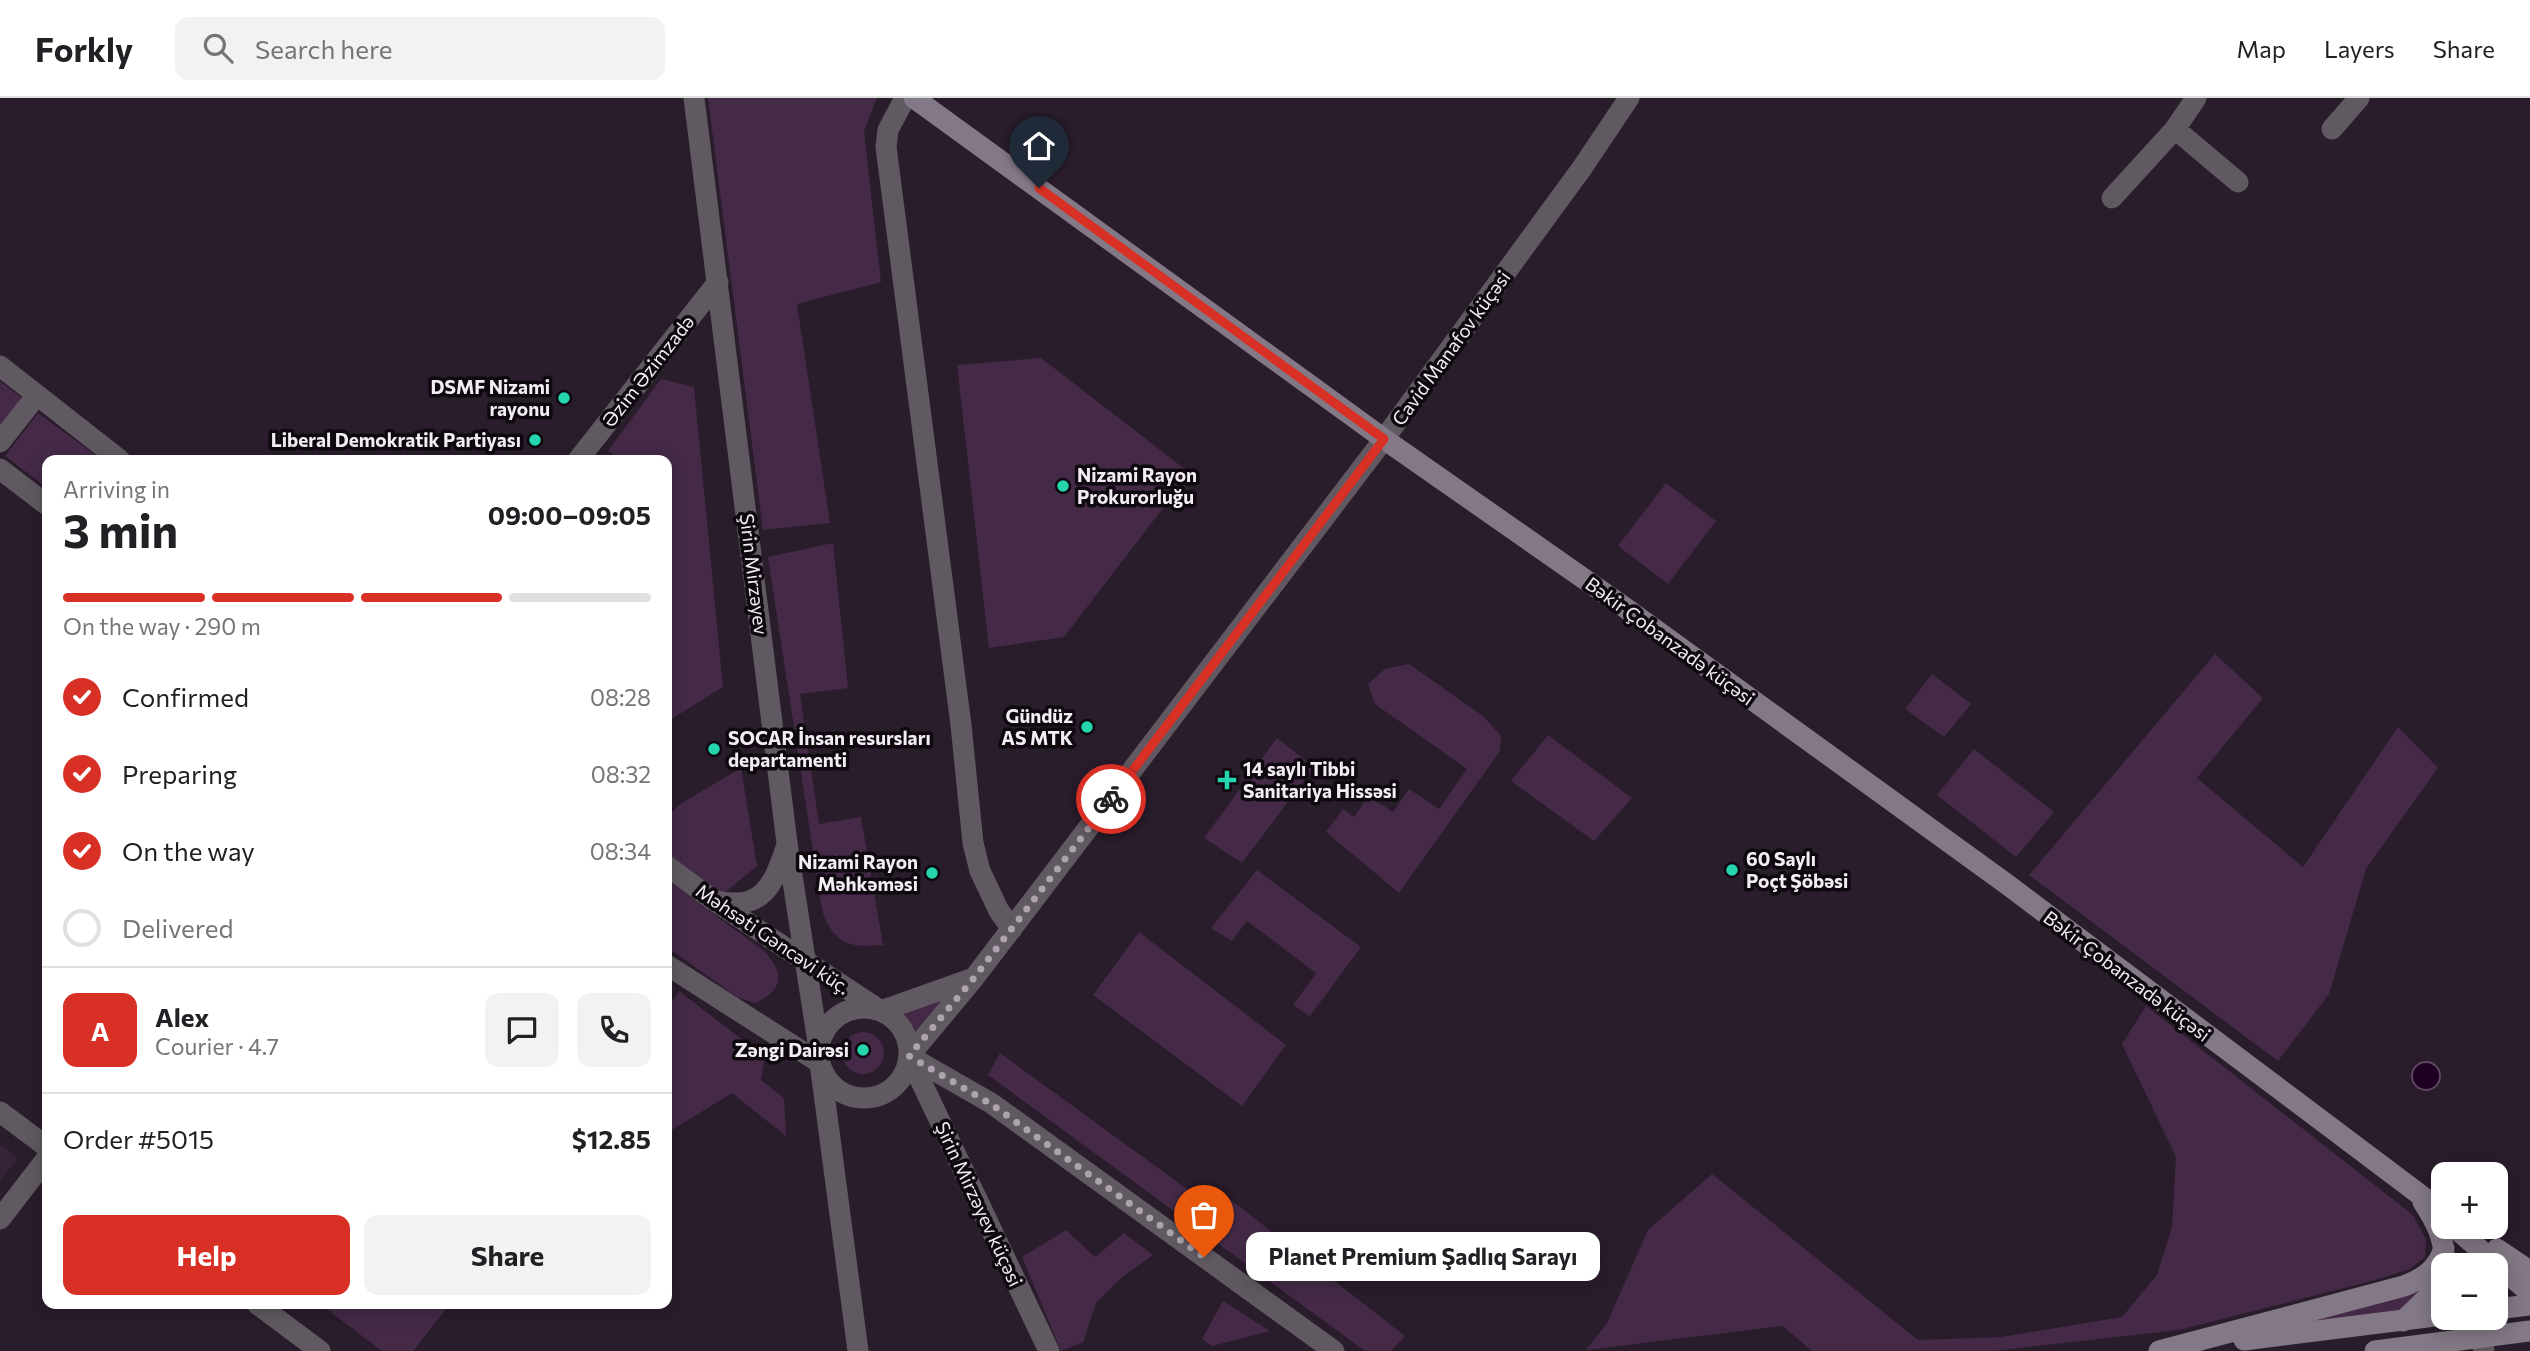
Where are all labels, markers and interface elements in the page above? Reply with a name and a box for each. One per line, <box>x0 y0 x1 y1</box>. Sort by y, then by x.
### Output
search box <box>175 17 665 80</box>
text: Forkly <box>35 28 133 69</box>
icon: search <box>199 29 237 67</box>
text: Search here <box>255 33 393 64</box>
text: Map <box>2237 34 2286 63</box>
text: Layers <box>2324 34 2395 63</box>
text: Share <box>2433 34 2495 63</box>
pin <box>1009 116 1069 188</box>
icon: home <box>1020 127 1058 165</box>
street label: Cavid Manafov küçəsi <box>1387 266 1515 430</box>
street label: Əzim Əzimzadə <box>597 310 698 431</box>
place label: DSMF Nizami rayonu <box>431 375 550 420</box>
marker: DSMF Nizami rayonu <box>556 390 572 406</box>
place label: Liberal Demokratik Partiyası <box>271 428 521 451</box>
marker: Liberal Demokratik Partiyası <box>527 432 543 448</box>
place label: Nizami Rayon Prokurorluğu <box>1077 463 1197 508</box>
text: Arriving in <box>63 475 170 503</box>
marker: Nizami Rayon Prokurorluğu <box>1055 478 1071 494</box>
text: 09:00–09:05 <box>488 499 651 530</box>
text: 3 min <box>63 501 178 557</box>
street label: Şirin Mirzəyev <box>736 512 773 636</box>
street label: Bəkir Çobanzadə küçəsi <box>1581 572 1759 710</box>
text: On the way · 290 m <box>63 612 261 640</box>
icon: check <box>63 678 101 716</box>
text: Confirmed <box>122 681 249 712</box>
text: 08:28 <box>590 683 651 711</box>
place label: Gündüz AS MTK <box>1001 704 1073 749</box>
marker: Gündüz AS MTK <box>1079 719 1095 735</box>
place label: SOCAR İnsan resursları departamenti <box>728 726 931 771</box>
marker: SOCAR İnsan resursları departamenti <box>706 741 722 757</box>
icon: check <box>63 755 101 793</box>
place label: 14 saylı Tibbi Sanitariya Hissəsi <box>1243 757 1397 802</box>
text: Preparing <box>122 758 237 789</box>
text: 08:32 <box>591 760 651 788</box>
courier <box>1076 764 1146 834</box>
marker: 14 saylı Tibbi Sanitariya Hissəsi <box>1217 770 1237 790</box>
icon: bike <box>1092 780 1130 818</box>
icon: check <box>63 832 101 870</box>
text: On the way <box>122 835 255 866</box>
text: 08:34 <box>590 837 651 865</box>
place label: 60 Saylı Poçt Şöbəsi <box>1746 847 1848 892</box>
place label: Nizami Rayon Məhkəməsi <box>798 850 918 895</box>
marker: 60 Saylı Poçt Şöbəsi <box>1724 862 1740 878</box>
marker: Nizami Rayon Məhkəməsi <box>924 865 940 881</box>
street label: Məhsəti Gəncəvi küç. <box>692 879 855 999</box>
street label: Bəkir Çobanzadə küçəsi <box>2039 905 2215 1046</box>
text: Delivered <box>122 912 233 943</box>
button: chat <box>485 993 559 1067</box>
button: phone <box>577 993 651 1067</box>
text: Alex <box>155 1001 209 1032</box>
text: A <box>91 1015 109 1046</box>
text: Courier · 4.7 <box>155 1032 279 1060</box>
place label: Zəngi Dairəsi <box>735 1038 849 1061</box>
marker: Zəngi Dairəsi <box>855 1042 871 1058</box>
street label: Şirin Mirzəyev küçəsi <box>931 1118 1028 1290</box>
text: Order #5015 <box>63 1123 214 1154</box>
text: $12.85 <box>572 1123 651 1154</box>
map controls <box>2431 1162 2508 1330</box>
button: + <box>2431 1162 2508 1239</box>
pin <box>1174 1185 1234 1257</box>
icon: bag <box>1185 1196 1223 1234</box>
button: Help <box>63 1215 350 1295</box>
button: Share <box>364 1215 651 1295</box>
callout: Planet Premium Şadlıq Sarayı <box>1246 1232 1600 1282</box>
text: Planet Premium Şadlıq Sarayı <box>1268 1242 1578 1270</box>
button: − <box>2431 1253 2508 1330</box>

